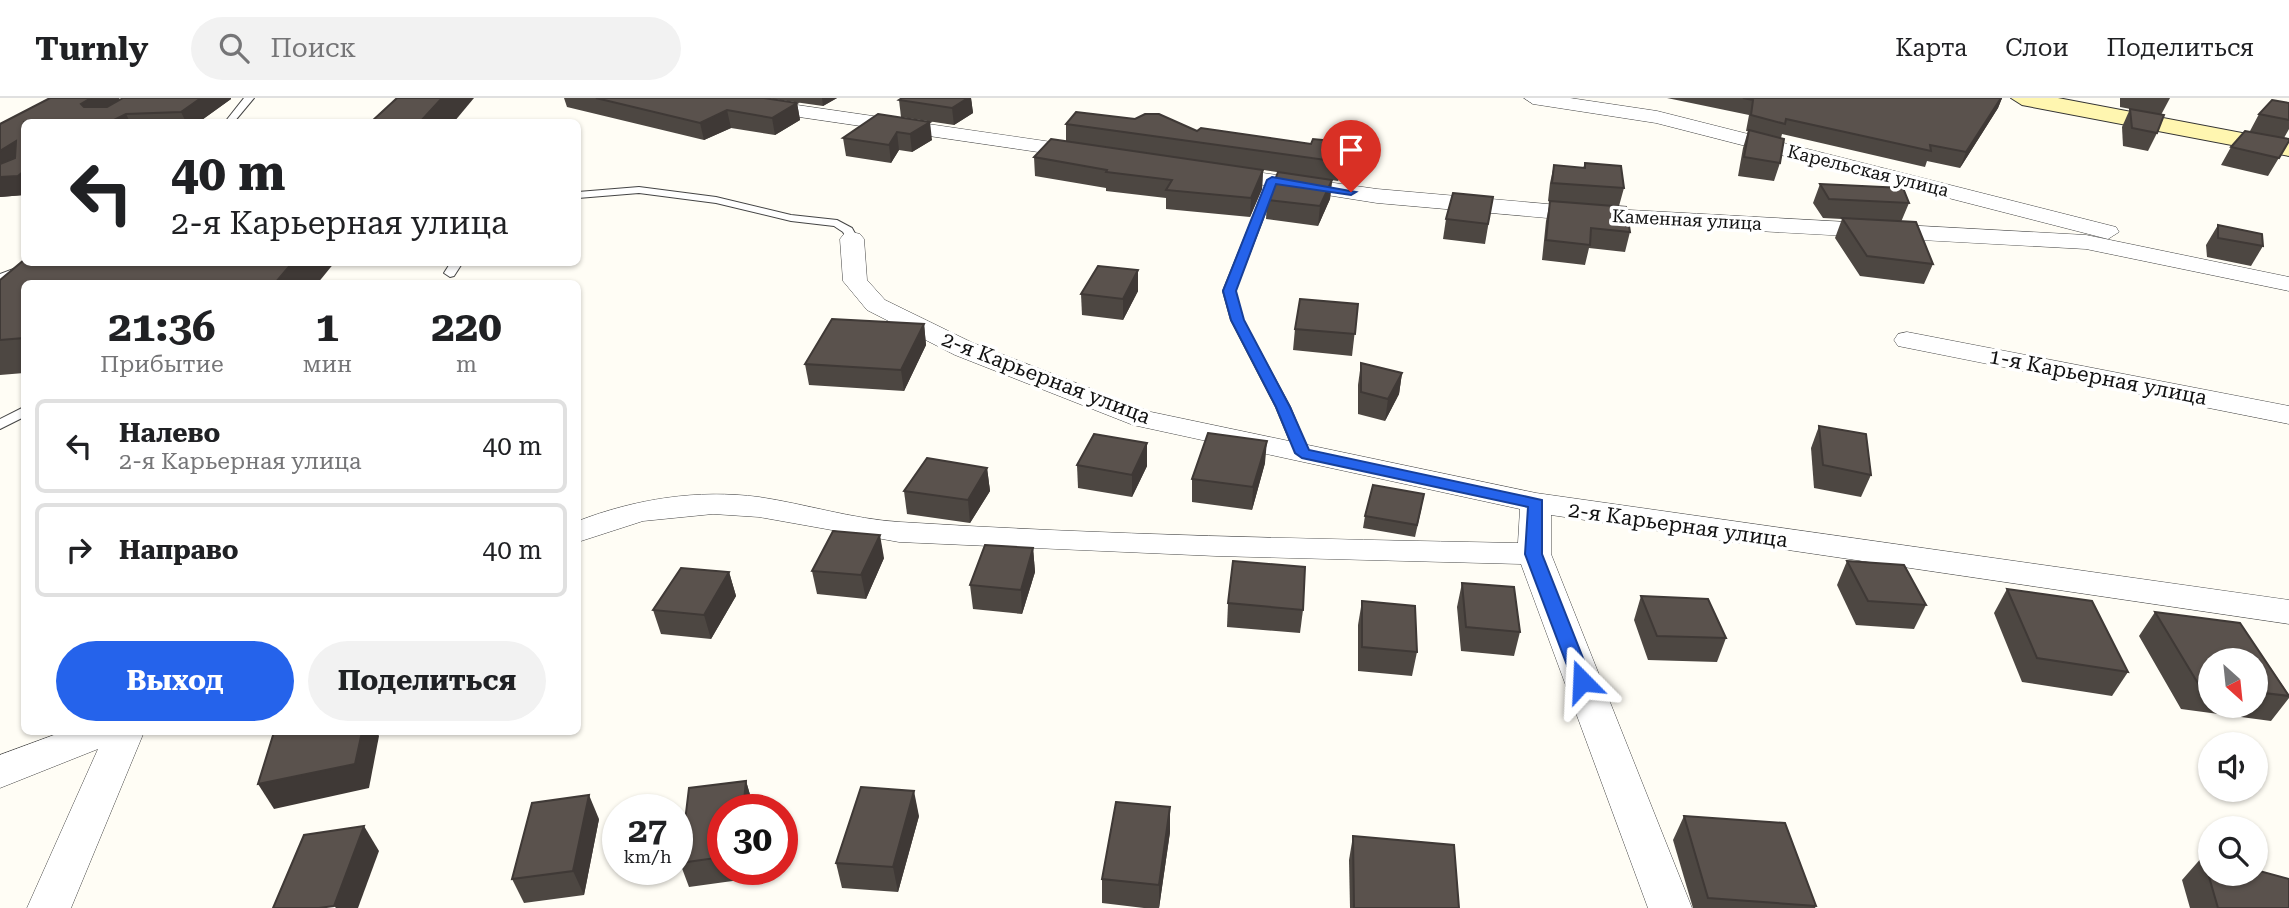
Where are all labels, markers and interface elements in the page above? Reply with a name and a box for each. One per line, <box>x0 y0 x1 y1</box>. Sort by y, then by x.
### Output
search box <box>191 17 681 80</box>
text: Turnly <box>35 29 149 68</box>
icon: search <box>215 29 253 67</box>
text: Поиск <box>271 33 356 63</box>
text: Карта <box>1895 34 1967 62</box>
text: Слои <box>2005 34 2068 62</box>
text: Поделиться <box>2106 34 2254 62</box>
pin <box>1321 120 1381 192</box>
icon: arrive <box>1332 131 1370 169</box>
street label: Карельская улица <box>1785 140 1951 201</box>
text: 40 m <box>171 145 286 202</box>
icon: left <box>56 147 147 238</box>
text: 2-я Карьерная улица <box>171 204 508 242</box>
street label: Каменная улица <box>1612 205 1763 234</box>
text: 21:36 <box>108 302 216 351</box>
text: 1 <box>316 302 339 351</box>
text: 220 <box>431 302 502 351</box>
street label: 2-я Карьерная улица <box>938 327 1154 429</box>
street label: 1-я Карьерная улица <box>1987 344 2210 410</box>
text: Прибытие <box>100 351 224 378</box>
text: мин <box>303 351 352 378</box>
text: m <box>456 351 477 378</box>
text: Налево <box>119 418 220 448</box>
icon: left <box>60 427 98 465</box>
text: 40 m <box>483 431 542 461</box>
text: 2-я Карьерная улица <box>119 448 362 475</box>
street label: 2-я Карьерная улица <box>1567 498 1790 552</box>
icon: right <box>60 531 98 569</box>
text: Направо <box>119 535 239 565</box>
text: 40 m <box>483 535 542 565</box>
button: Выход <box>56 641 294 721</box>
button: Поделиться <box>308 641 546 721</box>
position arrow <box>1545 644 1619 718</box>
north arrow <box>2198 648 2268 718</box>
map controls <box>2198 648 2268 886</box>
button: sound <box>2198 732 2268 802</box>
speed limit sign: 30 <box>707 794 798 885</box>
text: 27 <box>628 810 667 851</box>
button: search <box>2198 816 2268 886</box>
text: km/h <box>623 846 672 867</box>

